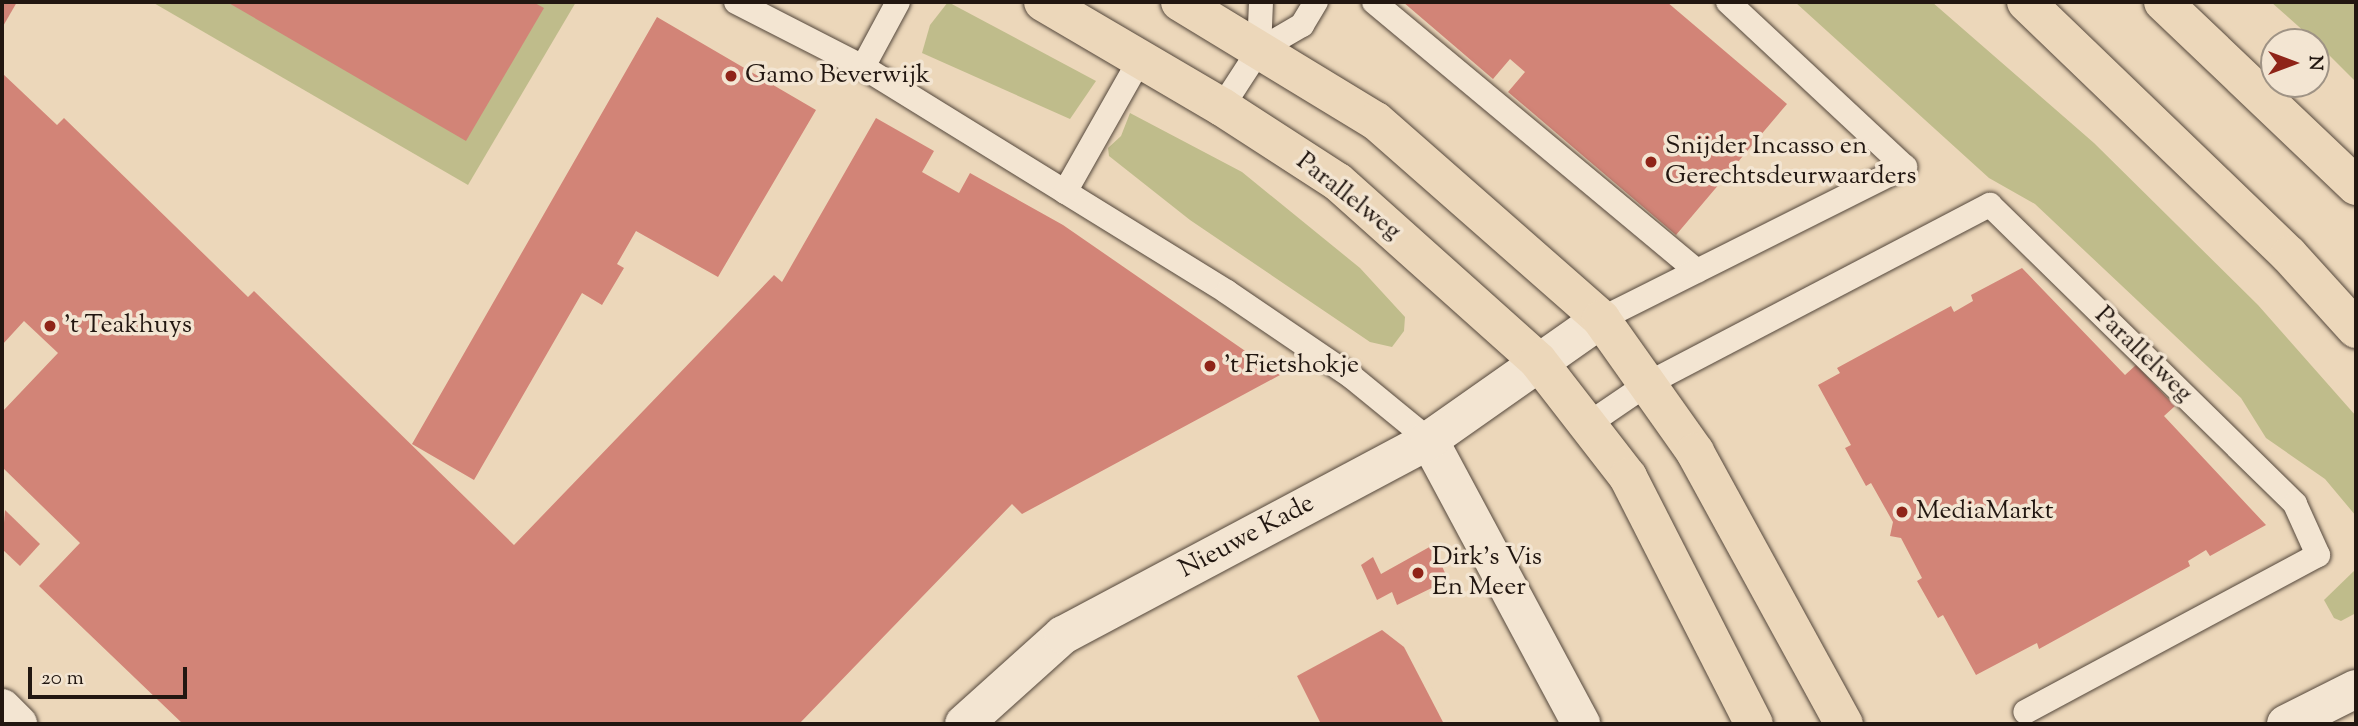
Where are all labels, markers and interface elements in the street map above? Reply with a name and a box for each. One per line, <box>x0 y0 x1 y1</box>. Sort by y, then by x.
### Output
north arrow <box>2260 28 2330 98</box>
text: N <box>2301 55 2328 71</box>
place label: Gamo Beverwijk <box>745 60 930 92</box>
marker: Gamo Beverwijk <box>723 68 739 84</box>
place label: Snijder Incasso en Gerechtsdeurwaarders <box>1665 131 1917 192</box>
street label: Parallelweg <box>1289 146 1407 248</box>
marker: Snijder Incasso en Gerechtsdeurwaarders <box>1643 154 1659 170</box>
street label: Parallelweg <box>2087 301 2199 409</box>
place label: 't Teakhuys <box>64 310 192 342</box>
marker: 't Teakhuys <box>42 318 58 334</box>
place label: 't Fietshokje <box>1224 350 1359 382</box>
marker: 't Fietshokje <box>1202 358 1218 374</box>
street label: Nieuwe Kade <box>1174 488 1320 586</box>
place label: MediaMarkt <box>1916 496 2054 528</box>
marker: MediaMarkt <box>1894 504 1910 520</box>
place label: Dirk's Vis En Meer <box>1432 542 1542 604</box>
marker: Dirk's Vis En Meer <box>1410 565 1426 581</box>
scale bar <box>32 652 191 696</box>
text: 20 m <box>41 664 84 694</box>

